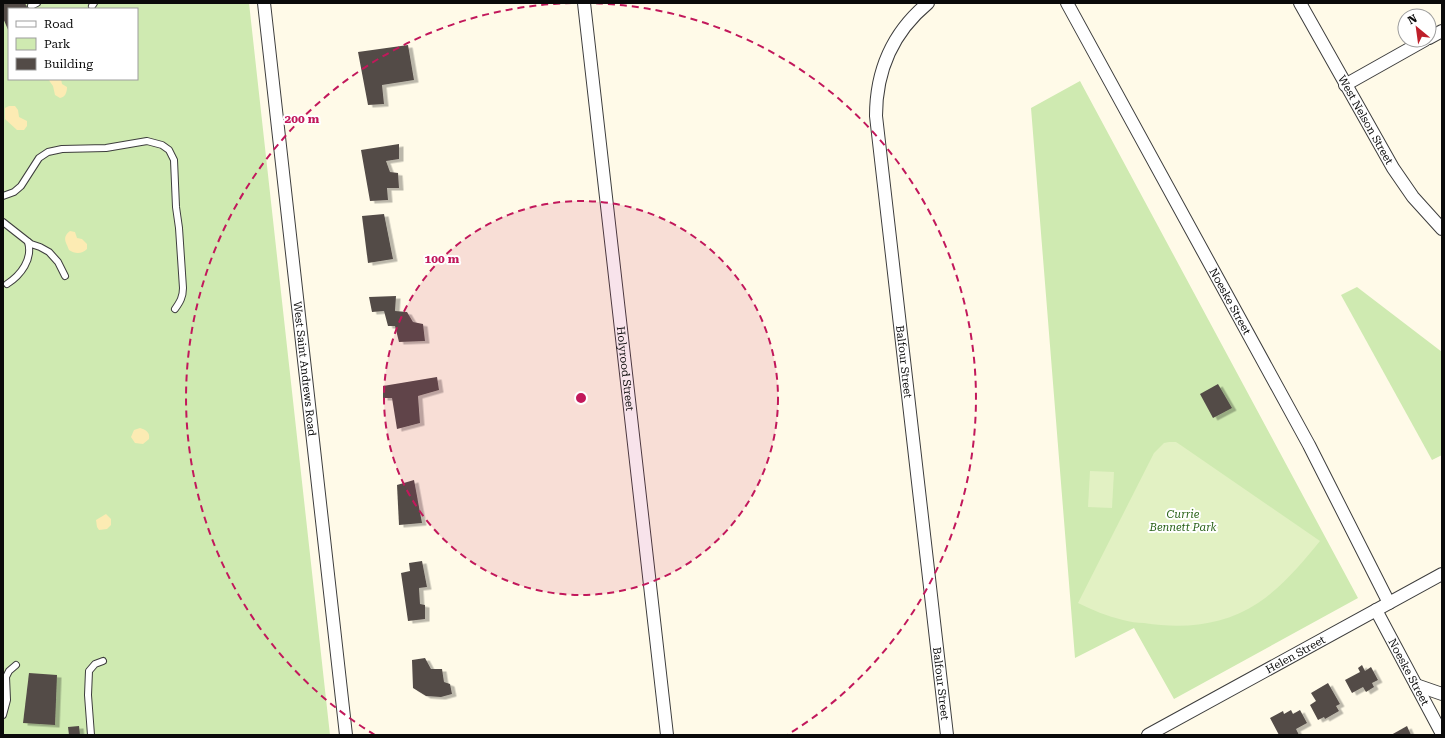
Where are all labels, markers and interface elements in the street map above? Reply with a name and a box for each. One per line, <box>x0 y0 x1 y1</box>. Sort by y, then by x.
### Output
legend <box>8 8 138 80</box>
north arrow <box>1397 8 1437 48</box>
text: N <box>1406 12 1420 27</box>
text: Road <box>44 17 74 31</box>
text: Park <box>44 37 71 51</box>
text: Building <box>44 57 93 71</box>
street label: West Nelson Street <box>1335 73 1396 167</box>
text: 200 m <box>285 112 320 126</box>
text: 100 m <box>425 252 460 266</box>
street label: Noeske Street <box>1206 266 1253 337</box>
street label: West Saint Andrews Road <box>290 301 318 437</box>
street label: Balfour Street <box>893 325 914 399</box>
street label: Holyrood Street <box>614 326 636 412</box>
centre of rings <box>574 391 588 405</box>
park label: Currie Bennett Park <box>1149 508 1217 534</box>
street label: Helen Street <box>1264 633 1328 676</box>
street label: Noeske Street <box>1385 636 1432 708</box>
street label: Balfour Street <box>930 646 951 721</box>

